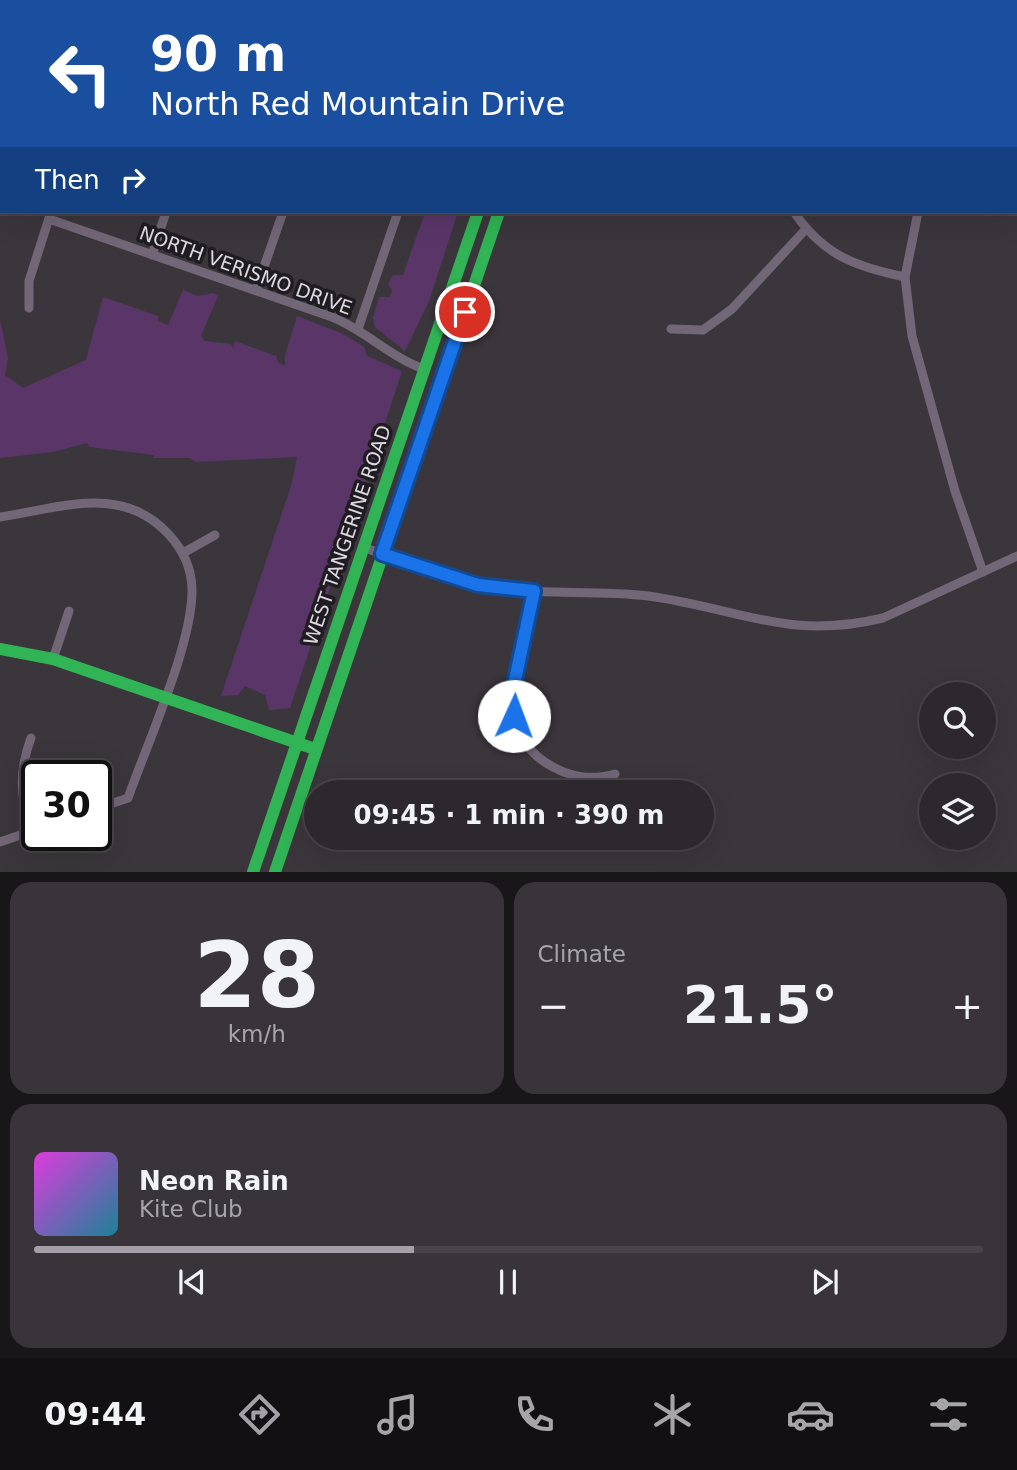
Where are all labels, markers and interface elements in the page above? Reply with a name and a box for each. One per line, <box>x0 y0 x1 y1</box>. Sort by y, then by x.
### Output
text: 90 m <box>150 26 286 83</box>
icon: left <box>35 28 126 119</box>
text: North Red Mountain Drive <box>150 85 565 123</box>
icon: right <box>114 161 152 199</box>
text: Then <box>35 165 100 195</box>
street label: NORTH VERISMO DRIVE <box>137 221 355 319</box>
pin <box>435 282 495 342</box>
icon: arrive <box>446 293 484 331</box>
street label: WEST TANGERINE ROAD <box>299 422 395 648</box>
position arrow <box>477 679 551 753</box>
map controls <box>919 682 996 850</box>
button: search <box>919 682 996 759</box>
speed limit sign: 30 <box>21 760 112 851</box>
button: layers <box>919 773 996 850</box>
text: 09:45 · 1 min · 390 m <box>354 800 664 830</box>
text: 28 <box>193 923 320 1028</box>
text: Climate <box>538 941 626 967</box>
text: 21.5° <box>683 975 837 1035</box>
text: − <box>538 984 569 1028</box>
text: + <box>951 984 983 1028</box>
text: km/h <box>228 1021 286 1047</box>
text: Neon Rain <box>139 1166 289 1196</box>
text: Kite Club <box>139 1196 243 1222</box>
icon: previous <box>173 1263 211 1301</box>
icon: pause <box>489 1263 527 1301</box>
icon: next <box>806 1263 844 1301</box>
icon: directions <box>235 1390 284 1439</box>
icon: music <box>373 1390 422 1439</box>
icon: phone <box>510 1390 559 1439</box>
icon: climate <box>648 1390 697 1439</box>
icon: car <box>786 1390 835 1439</box>
icon: filters <box>924 1390 973 1439</box>
text: 09:44 <box>44 1395 146 1433</box>

